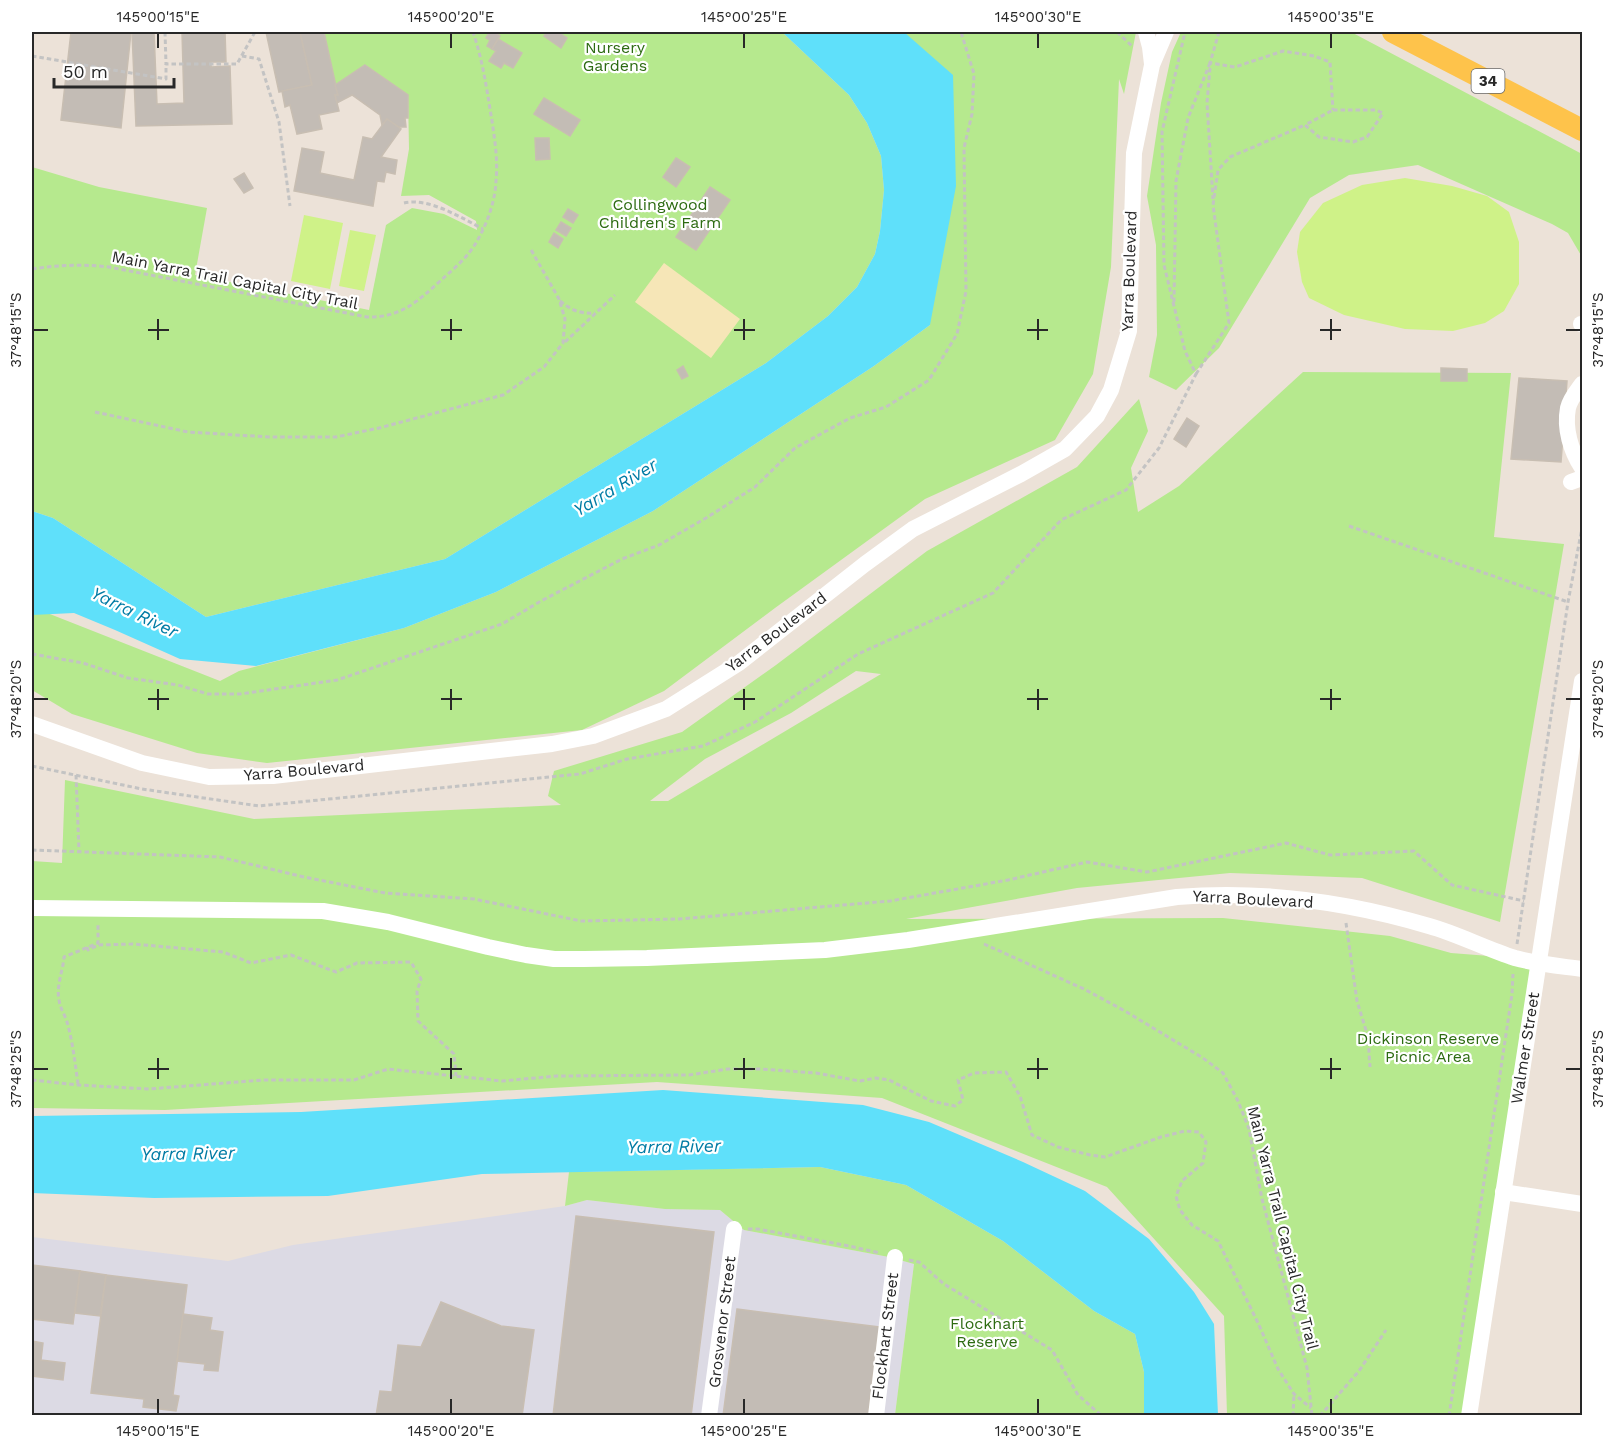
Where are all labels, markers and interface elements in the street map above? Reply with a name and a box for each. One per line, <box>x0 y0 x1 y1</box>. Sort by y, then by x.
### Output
text: 145°00'15"E <box>116 8 200 26</box>
text: 145°00'20"E <box>408 8 494 26</box>
text: 145°00'25"E <box>701 8 787 26</box>
text: 145°00'30"E <box>995 8 1081 26</box>
text: 145°00'35"E <box>1288 8 1374 26</box>
park label: Nursery Gardens <box>583 38 647 75</box>
scale bar <box>54 51 174 89</box>
text: 50 m <box>63 61 108 82</box>
road number: 34 <box>1472 69 1504 93</box>
park label: Collingwood Children's Farm <box>599 195 721 232</box>
street label: Yarra Boulevard <box>1117 210 1141 332</box>
street label: Main Yarra Trail Capital City Trail <box>110 247 360 313</box>
text: 37°48'15"S <box>7 292 25 368</box>
text: 37°48'15"S <box>1589 292 1607 368</box>
water label: Yarra River <box>569 453 661 520</box>
water label: Yarra River <box>88 582 183 642</box>
street label: Yarra Boulevard <box>722 588 830 676</box>
text: 37°48'20"S <box>7 660 25 738</box>
text: 37°48'20"S <box>1589 660 1607 738</box>
street label: Yarra Boulevard <box>243 755 365 785</box>
street label: Yarra Boulevard <box>1192 886 1314 912</box>
street label: Walmer Street <box>1507 990 1543 1105</box>
park label: Dickinson Reserve Picnic Area <box>1357 1029 1499 1066</box>
text: 37°48'25"S <box>7 1030 25 1108</box>
text: 37°48'25"S <box>1589 1030 1607 1108</box>
street label: Main Yarra Trail Capital City Trail <box>1243 1104 1323 1352</box>
water label: Yarra River <box>627 1135 722 1157</box>
water label: Yarra River <box>141 1142 236 1164</box>
street label: Grosvenor Street <box>704 1255 740 1389</box>
street label: Flockhart Street <box>868 1271 902 1400</box>
park label: Flockhart Reserve <box>950 1314 1024 1351</box>
text: 145°00'15"E <box>116 1422 200 1440</box>
text: 145°00'20"E <box>408 1422 494 1440</box>
text: 145°00'25"E <box>701 1422 787 1440</box>
text: 145°00'30"E <box>995 1422 1081 1440</box>
text: 145°00'35"E <box>1288 1422 1374 1440</box>

